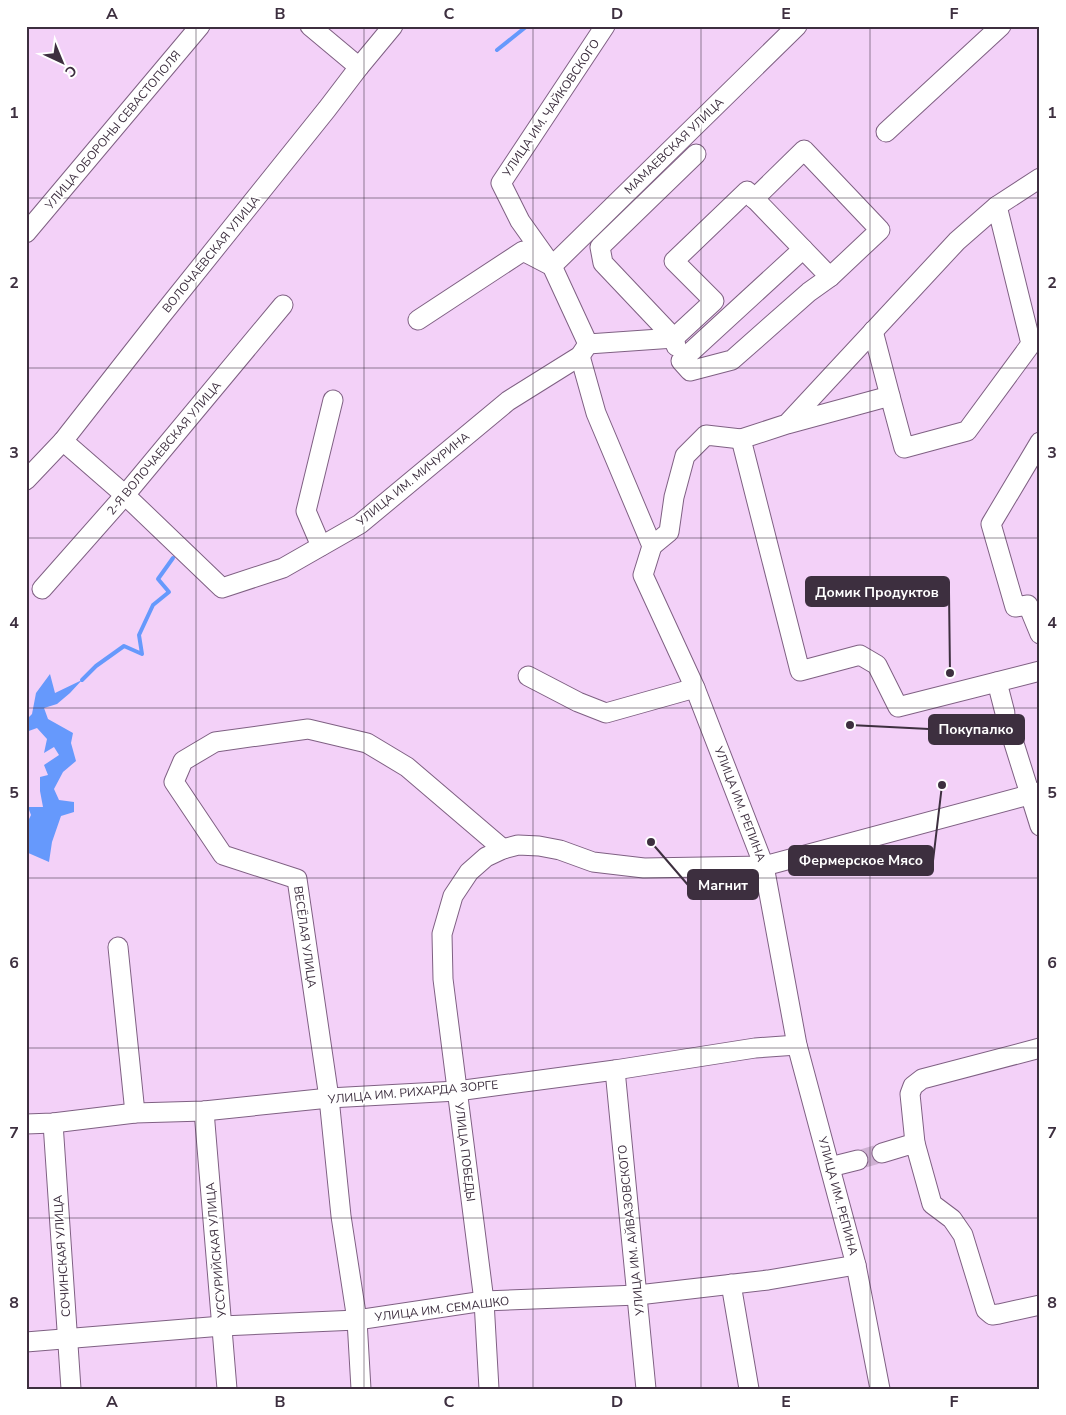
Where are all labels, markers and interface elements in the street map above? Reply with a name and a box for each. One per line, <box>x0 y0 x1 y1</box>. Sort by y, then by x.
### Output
text: A <box>106 3 118 25</box>
text: B <box>274 3 286 25</box>
text: C <box>444 3 455 25</box>
text: D <box>611 3 623 25</box>
text: E <box>781 3 791 25</box>
text: F <box>950 3 959 25</box>
street label: УЛИЦА ИМ. ЧАЙКОВСКОГО <box>498 36 603 181</box>
north arrow <box>38 38 88 88</box>
street label: УЛИЦА ОБОРОНЫ СЕВАСТОПОЛЯ <box>42 48 184 212</box>
street label: МАМАЕВСКАЯ УЛИЦА <box>621 94 727 198</box>
text: 1 <box>9 102 19 124</box>
text: 1 <box>1047 102 1057 124</box>
street label: ВОЛОЧАЕВСКАЯ УЛИЦА <box>159 192 263 316</box>
text: 2 <box>9 272 19 294</box>
text: 2 <box>1047 272 1057 294</box>
street label: 2-Я ВОЛОЧАЕВСКАЯ УЛИЦА <box>103 378 225 518</box>
street label: УЛИЦА ИМ. МИЧУРИНА <box>352 428 473 530</box>
text: 3 <box>9 442 19 464</box>
text: 3 <box>1047 442 1057 464</box>
callout: Домик Продуктов <box>806 577 949 606</box>
text: Домик Продуктов <box>815 583 939 602</box>
text: 4 <box>9 612 19 634</box>
text: 4 <box>1047 612 1057 634</box>
callout: Покупалко <box>929 715 1024 744</box>
text: Покупалко <box>938 720 1014 739</box>
street label: УЛИЦА ИМ. РЕПИНА <box>710 743 769 864</box>
text: 5 <box>9 782 19 804</box>
text: 5 <box>1047 782 1057 804</box>
callout: Фермерское Мясо <box>789 846 933 875</box>
text: Фермерское Мясо <box>799 851 923 870</box>
callout: Магнит <box>688 870 758 899</box>
text: Магнит <box>698 876 748 895</box>
street label: ВЕСЁЛАЯ УЛИЦА <box>290 885 320 989</box>
text: 6 <box>9 952 19 974</box>
text: 6 <box>1047 952 1057 974</box>
street label: УЛИЦА ИМ. РИХАРДА ЗОРГЕ <box>326 1077 499 1107</box>
street label: УЛИЦА ПОБЕДЫ <box>451 1101 479 1202</box>
text: 7 <box>9 1122 19 1144</box>
text: 7 <box>1047 1122 1057 1144</box>
street label: УЛИЦА ИМ. РЕПИНА <box>814 1134 862 1257</box>
street label: УЛИЦА ИМ. АЙВАЗОВСКОГО <box>614 1144 648 1317</box>
street label: УССУРИЙСКАЯ УЛИЦА <box>202 1182 230 1319</box>
street label: СОЧИНСКАЯ УЛИЦА <box>50 1194 74 1318</box>
text: 8 <box>9 1292 19 1314</box>
text: 8 <box>1047 1292 1057 1314</box>
street label: УЛИЦА ИМ. СЕМАШКО <box>373 1293 510 1325</box>
text: A <box>106 1391 118 1413</box>
text: B <box>274 1391 286 1413</box>
text: C <box>444 1391 455 1413</box>
text: D <box>611 1391 623 1413</box>
text: E <box>781 1391 791 1413</box>
text: F <box>950 1391 959 1413</box>

